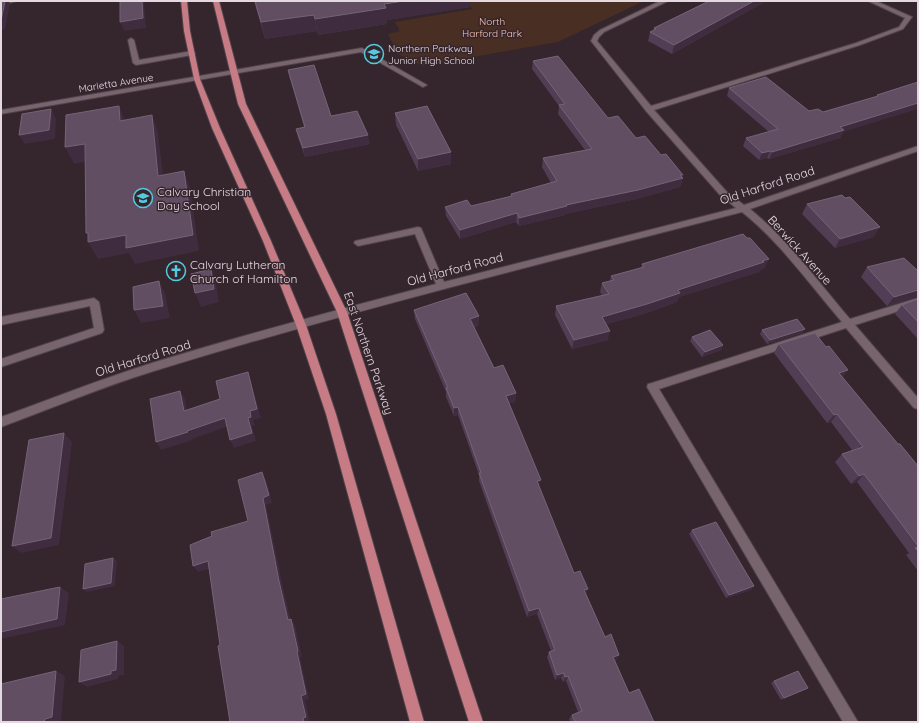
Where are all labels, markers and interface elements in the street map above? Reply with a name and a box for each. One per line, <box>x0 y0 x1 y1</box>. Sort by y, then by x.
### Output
park label: North Harford Park <box>462 15 522 40</box>
place label: Northern Parkway Junior High School <box>388 42 475 67</box>
school or university icon: Northern Parkway Junior High School <box>363 43 385 65</box>
street label: Marietta Avenue <box>78 71 155 95</box>
street label: Old Harford Road <box>718 163 816 207</box>
place label: Calvary Christian Day School <box>157 184 251 213</box>
school or university icon: Calvary Christian Day School <box>132 187 154 209</box>
street label: Berwick Avenue <box>765 212 835 288</box>
street label: Old Harford Road <box>405 249 505 289</box>
place label: Calvary Lutheran Church of Hamilton <box>190 257 297 286</box>
church icon: Calvary Lutheran Church of Hamilton <box>165 260 187 282</box>
street label: East Northern Parkway <box>341 290 397 416</box>
street label: Old Harford Road <box>94 336 192 380</box>

